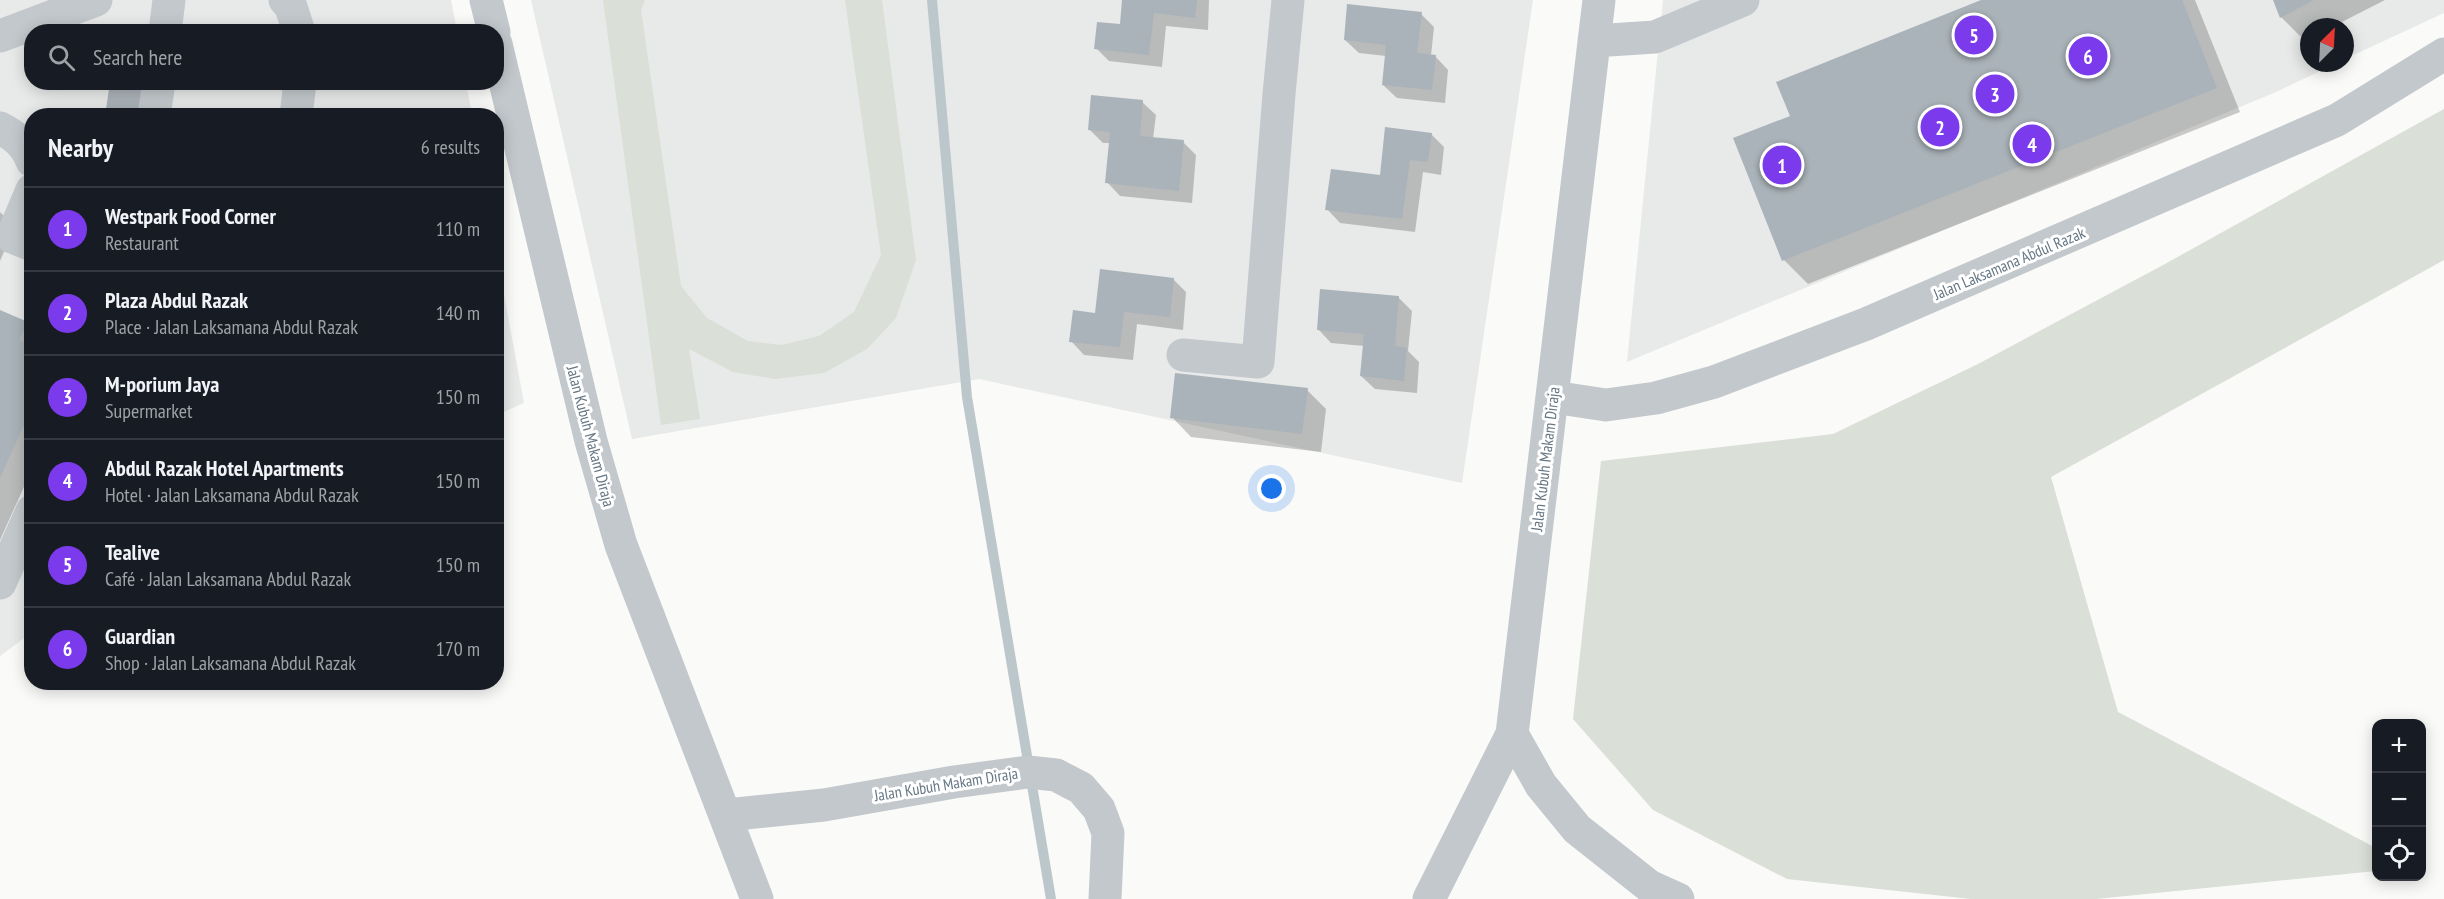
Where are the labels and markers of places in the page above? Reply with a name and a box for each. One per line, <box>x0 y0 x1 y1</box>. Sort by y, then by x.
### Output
pin: 5 <box>1954 12 1994 57</box>
pin: 6 <box>2068 34 2108 78</box>
pin: 3 <box>1976 72 2014 116</box>
pin: 2 <box>1920 104 1960 150</box>
pin: 4 <box>2012 122 2052 166</box>
pin: 1 <box>1762 142 1802 188</box>

